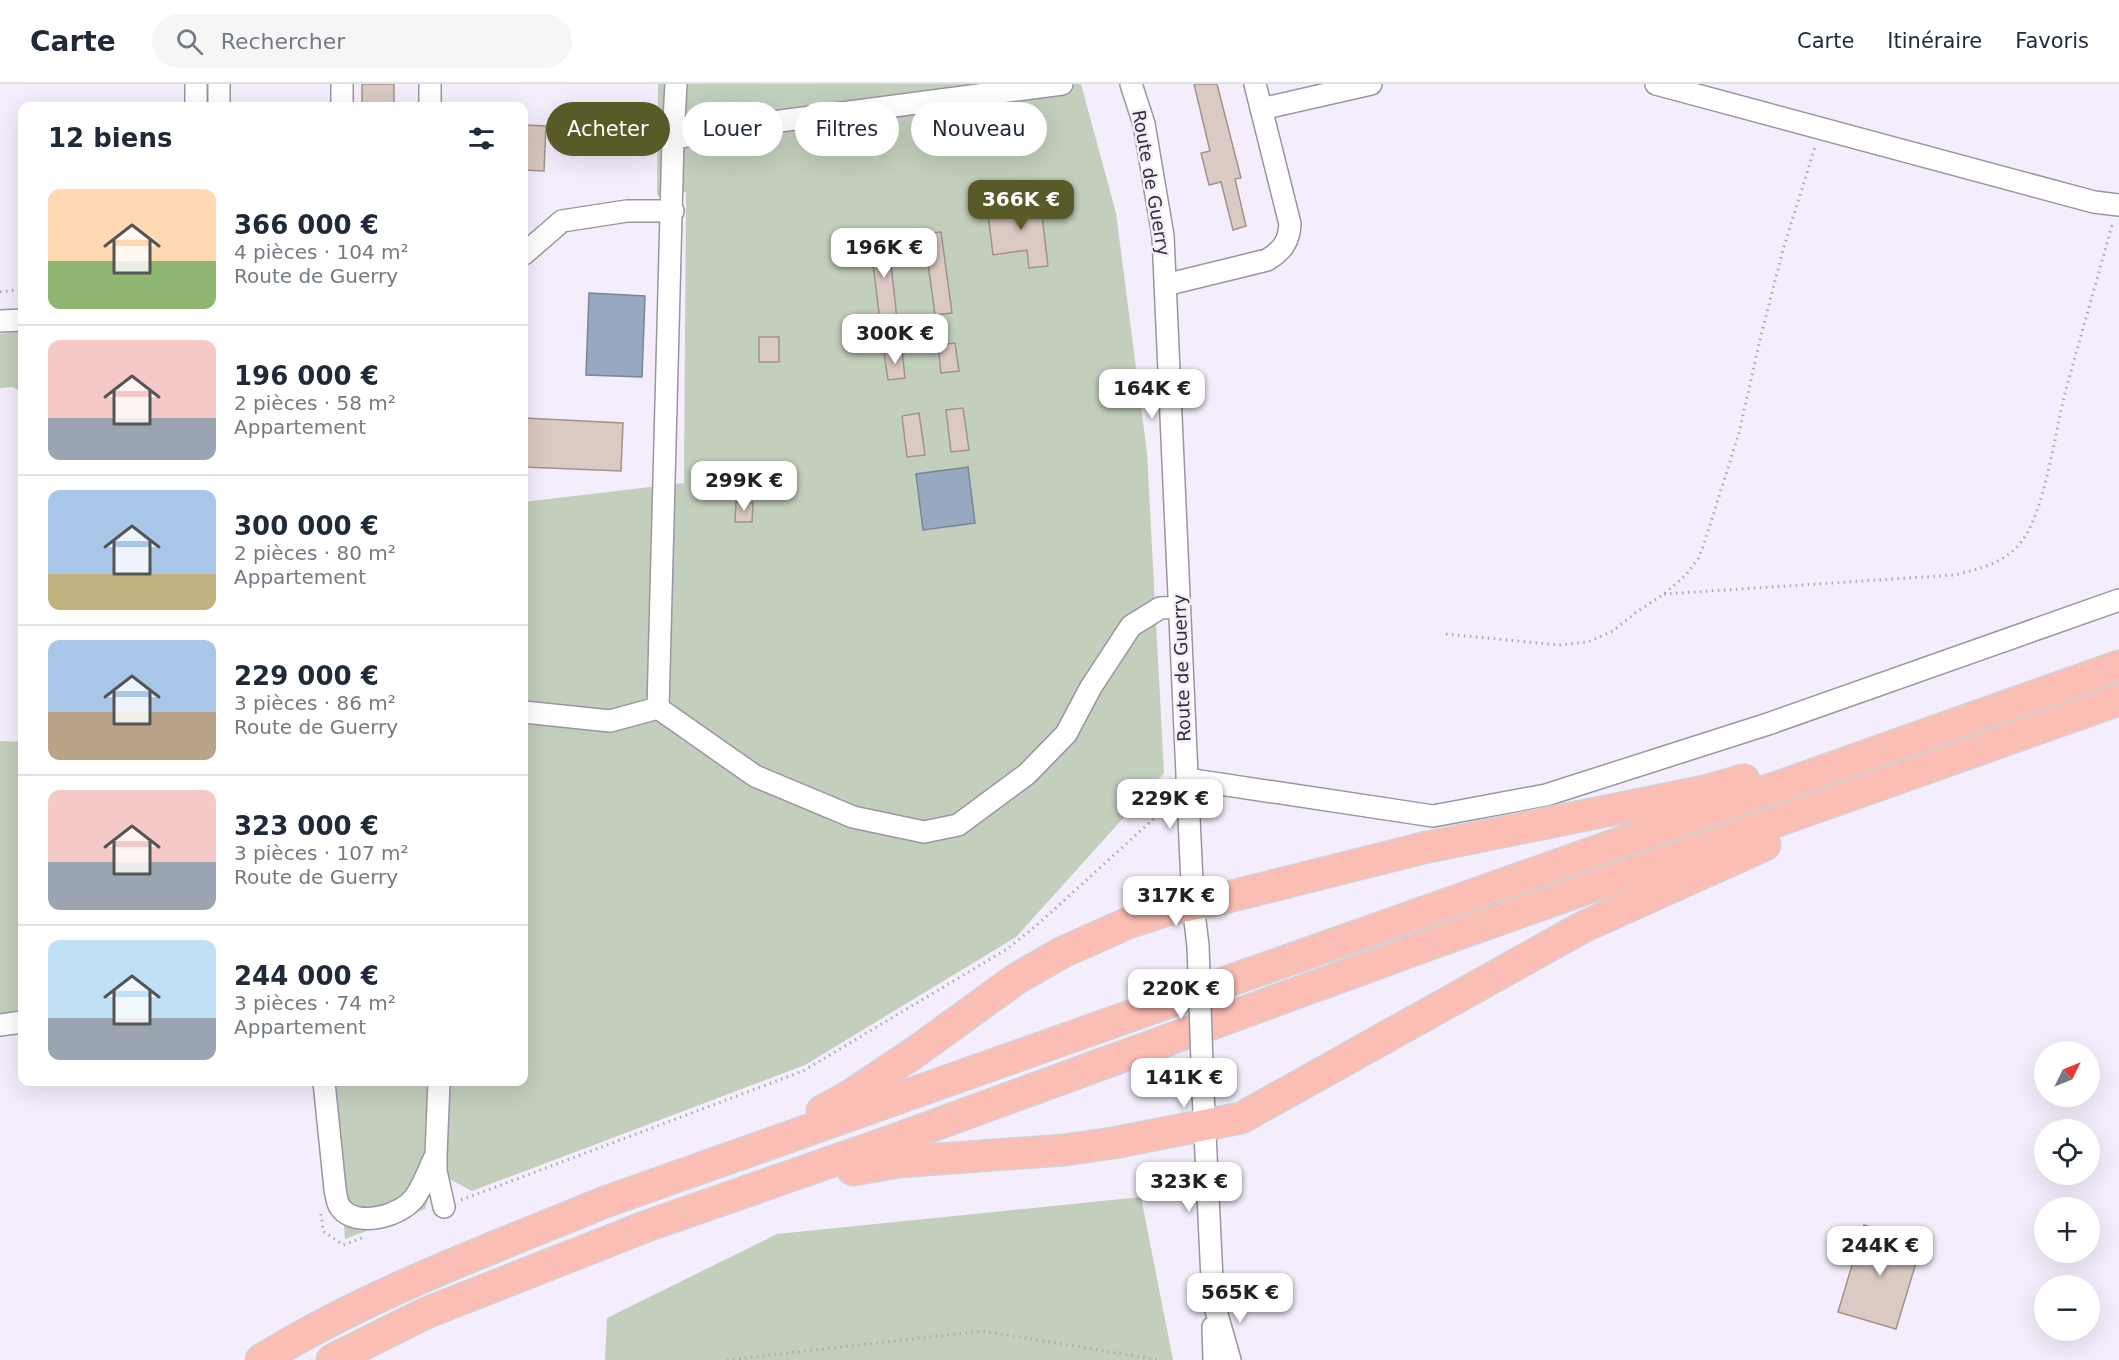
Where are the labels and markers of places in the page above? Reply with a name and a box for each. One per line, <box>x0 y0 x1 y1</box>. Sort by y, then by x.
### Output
pin: 366K € <box>972 180 1070 231</box>
pin: 196K € <box>835 228 933 279</box>
pin: 300K € <box>846 314 944 365</box>
pin: 164K € <box>1103 369 1201 420</box>
pin: 299K € <box>695 461 793 512</box>
pin: 229K € <box>1121 779 1219 830</box>
pin: 317K € <box>1127 876 1225 927</box>
pin: 220K € <box>1132 969 1230 1020</box>
pin: 141K € <box>1135 1058 1233 1109</box>
pin: 323K € <box>1140 1162 1238 1213</box>
pin: 244K € <box>1831 1226 1929 1277</box>
pin: 565K € <box>1191 1273 1289 1324</box>

